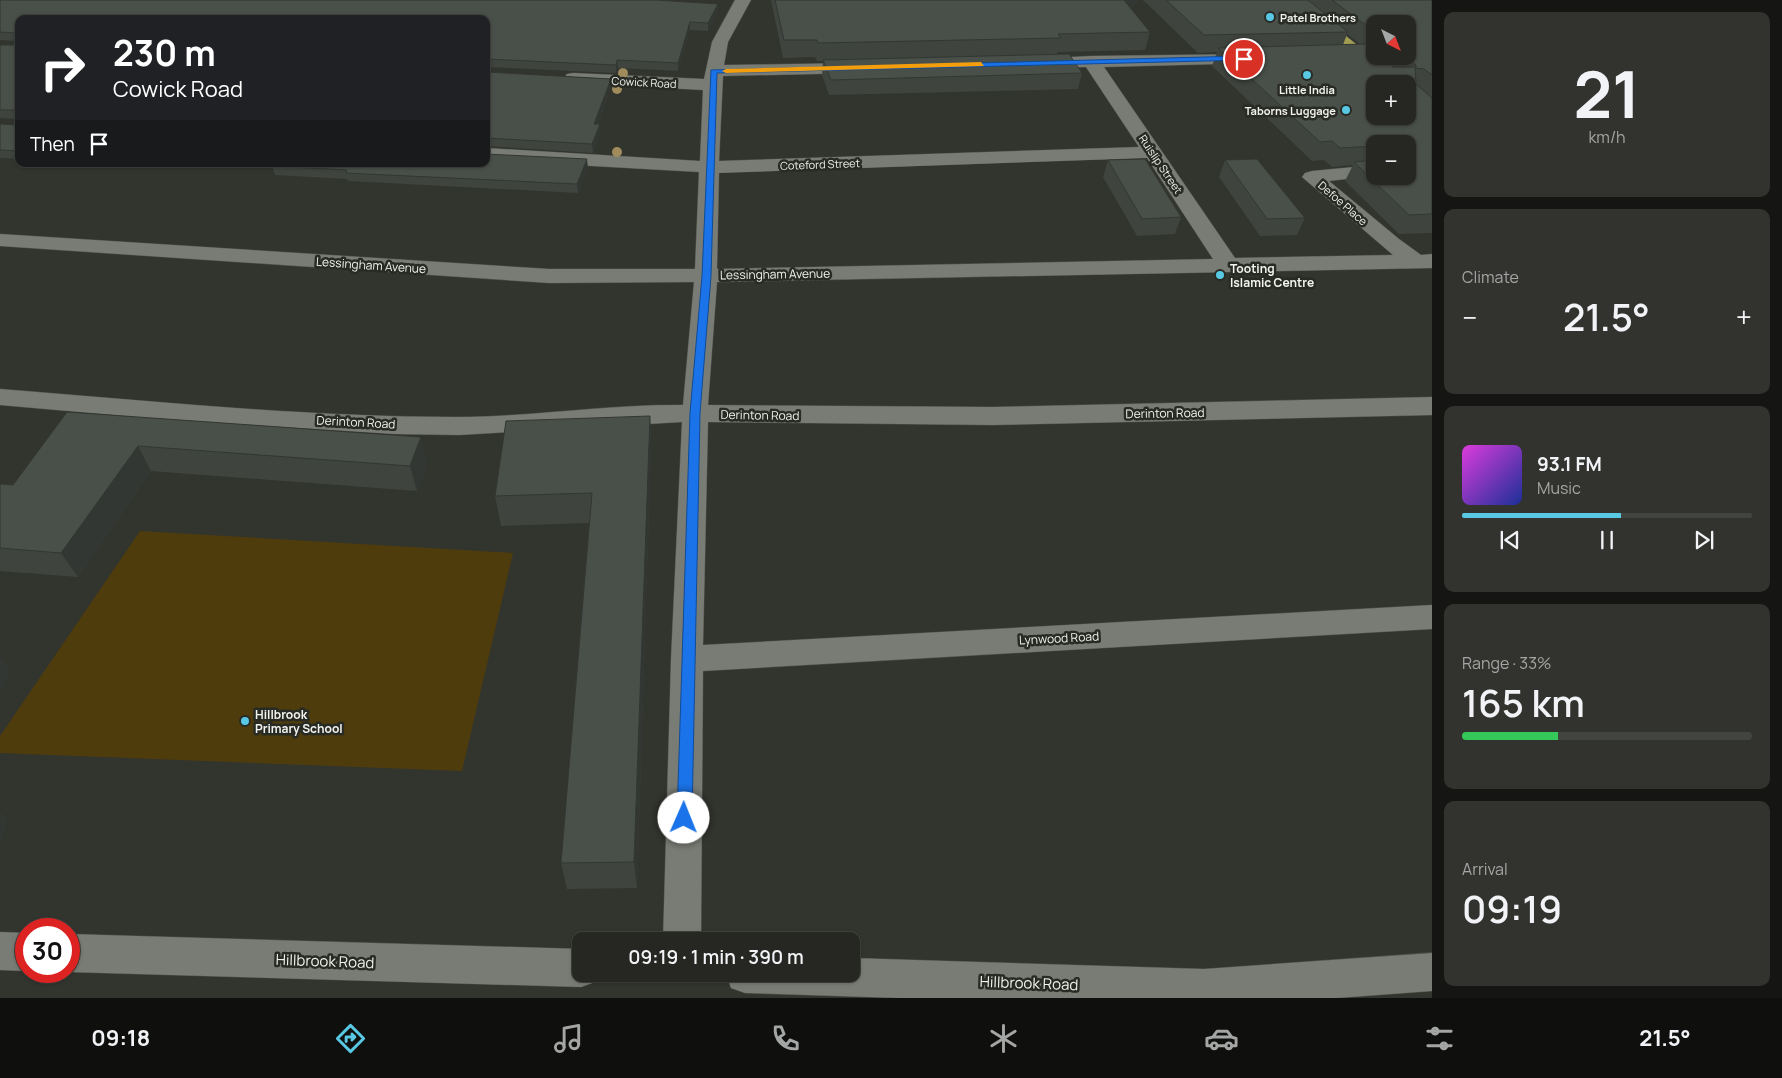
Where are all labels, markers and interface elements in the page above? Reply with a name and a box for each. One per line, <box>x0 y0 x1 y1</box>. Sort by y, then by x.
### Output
place label: Patel Brothers <box>1280 10 1356 25</box>
marker: Patel Brothers <box>1264 11 1276 23</box>
north arrow <box>1366 15 1416 65</box>
map controls <box>1366 15 1416 185</box>
text: 230 m <box>113 29 216 77</box>
icon: right <box>30 35 95 100</box>
pin <box>1223 38 1265 80</box>
icon: arrive <box>1230 45 1258 73</box>
text: 21 <box>1573 49 1641 138</box>
marker: Little India <box>1301 69 1313 81</box>
street label: Cowick Road <box>611 73 677 91</box>
text: Cowick Road <box>113 74 243 104</box>
button: + <box>1366 75 1416 125</box>
place label: Little India <box>1279 82 1335 97</box>
place label: Taborns Luggage <box>1245 103 1336 118</box>
marker: Taborns Luggage <box>1340 104 1352 116</box>
text: km/h <box>1588 126 1626 148</box>
icon: arrive <box>85 130 113 158</box>
text: Then <box>30 131 75 157</box>
street label: Ruislip Street <box>1136 132 1186 196</box>
button: − <box>1366 135 1416 185</box>
street label: Coteford Street <box>780 155 860 173</box>
street label: Defoe Place <box>1315 178 1371 229</box>
street label: Lessingham Avenue <box>315 253 427 277</box>
place label: Tooting Islamic Centre <box>1230 260 1314 291</box>
street label: Lessingham Avenue <box>720 265 830 283</box>
text: Climate <box>1462 266 1519 288</box>
marker: Tooting Islamic Centre <box>1214 269 1226 281</box>
text: 21.5° <box>1563 290 1650 342</box>
text: − <box>1462 298 1477 336</box>
text: + <box>1736 298 1752 336</box>
street label: Derinton Road <box>1125 404 1205 422</box>
street label: Derinton Road <box>720 406 800 424</box>
street label: Derinton Road <box>316 411 396 433</box>
text: 93.1 FM <box>1537 451 1602 477</box>
text: Music <box>1537 477 1581 499</box>
icon: previous <box>1496 526 1524 554</box>
icon: pause <box>1593 526 1621 554</box>
icon: next <box>1690 526 1718 554</box>
street label: Lynwood Road <box>1019 627 1099 649</box>
text: Range · 33% <box>1462 652 1551 674</box>
text: 165 km <box>1462 676 1585 728</box>
place label: Hillbrook Primary School <box>255 706 343 737</box>
marker: Hillbrook Primary School <box>239 715 251 727</box>
position arrow <box>657 791 709 843</box>
text: Arrival <box>1462 858 1508 880</box>
text: 09:19 <box>1462 882 1562 934</box>
speed limit sign: 30 <box>15 918 80 983</box>
text: 09:19 · 1 min · 390 m <box>628 944 804 970</box>
street label: Hillbrook Road <box>275 949 375 973</box>
street label: Hillbrook Road <box>979 971 1079 995</box>
icon: directions <box>333 1021 368 1056</box>
icon: music <box>551 1021 586 1056</box>
icon: phone <box>768 1021 803 1056</box>
icon: climate <box>986 1021 1021 1056</box>
icon: car <box>1204 1021 1239 1056</box>
icon: filters <box>1422 1021 1457 1056</box>
text: 09:18 <box>91 1023 150 1053</box>
text: 21.5° <box>1639 1023 1691 1053</box>

